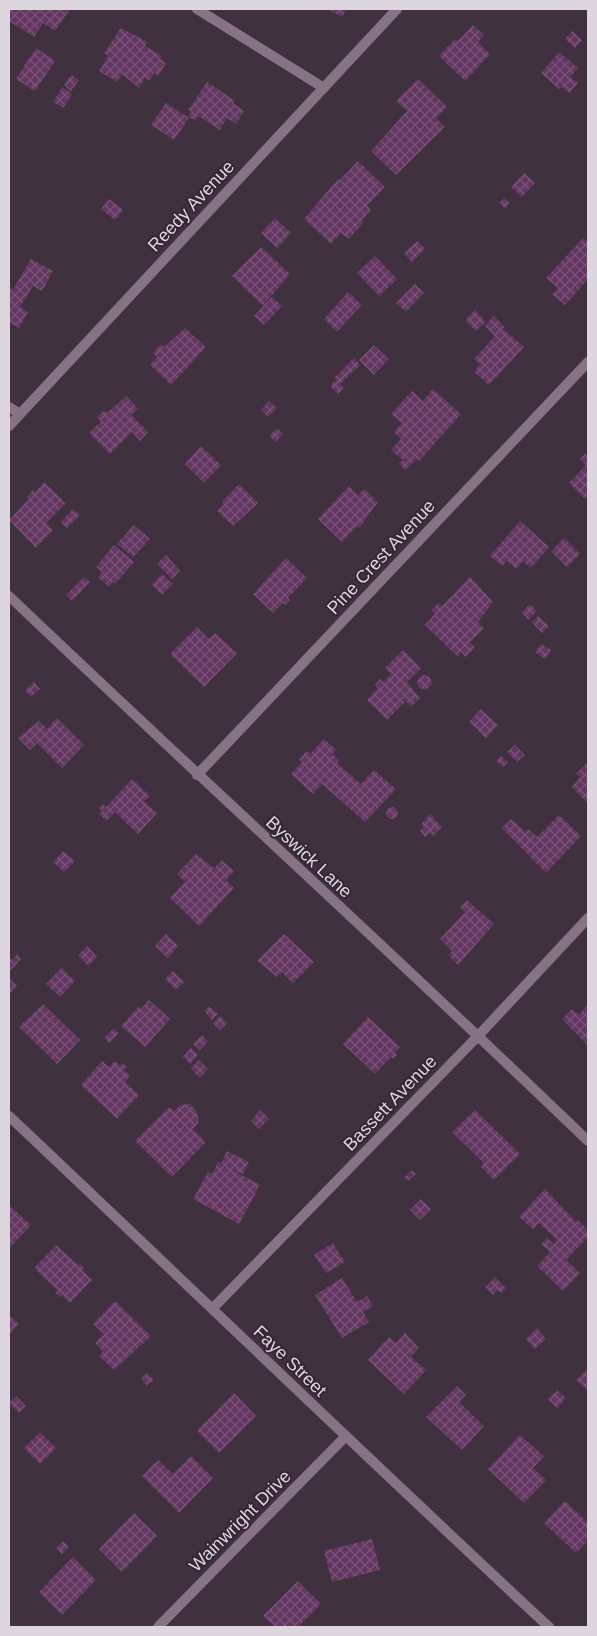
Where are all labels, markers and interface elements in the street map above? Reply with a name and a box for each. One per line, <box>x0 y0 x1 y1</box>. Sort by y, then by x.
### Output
street label: Reedy Avenue <box>144 156 238 256</box>
street label: Pine Crest Avenue <box>323 496 439 618</box>
street label: Byswick Lane <box>262 812 356 902</box>
street label: Bassett Avenue <box>339 1051 441 1155</box>
street label: Faye Street <box>250 1321 330 1401</box>
street label: Wainwright Drive <box>185 1466 295 1576</box>

